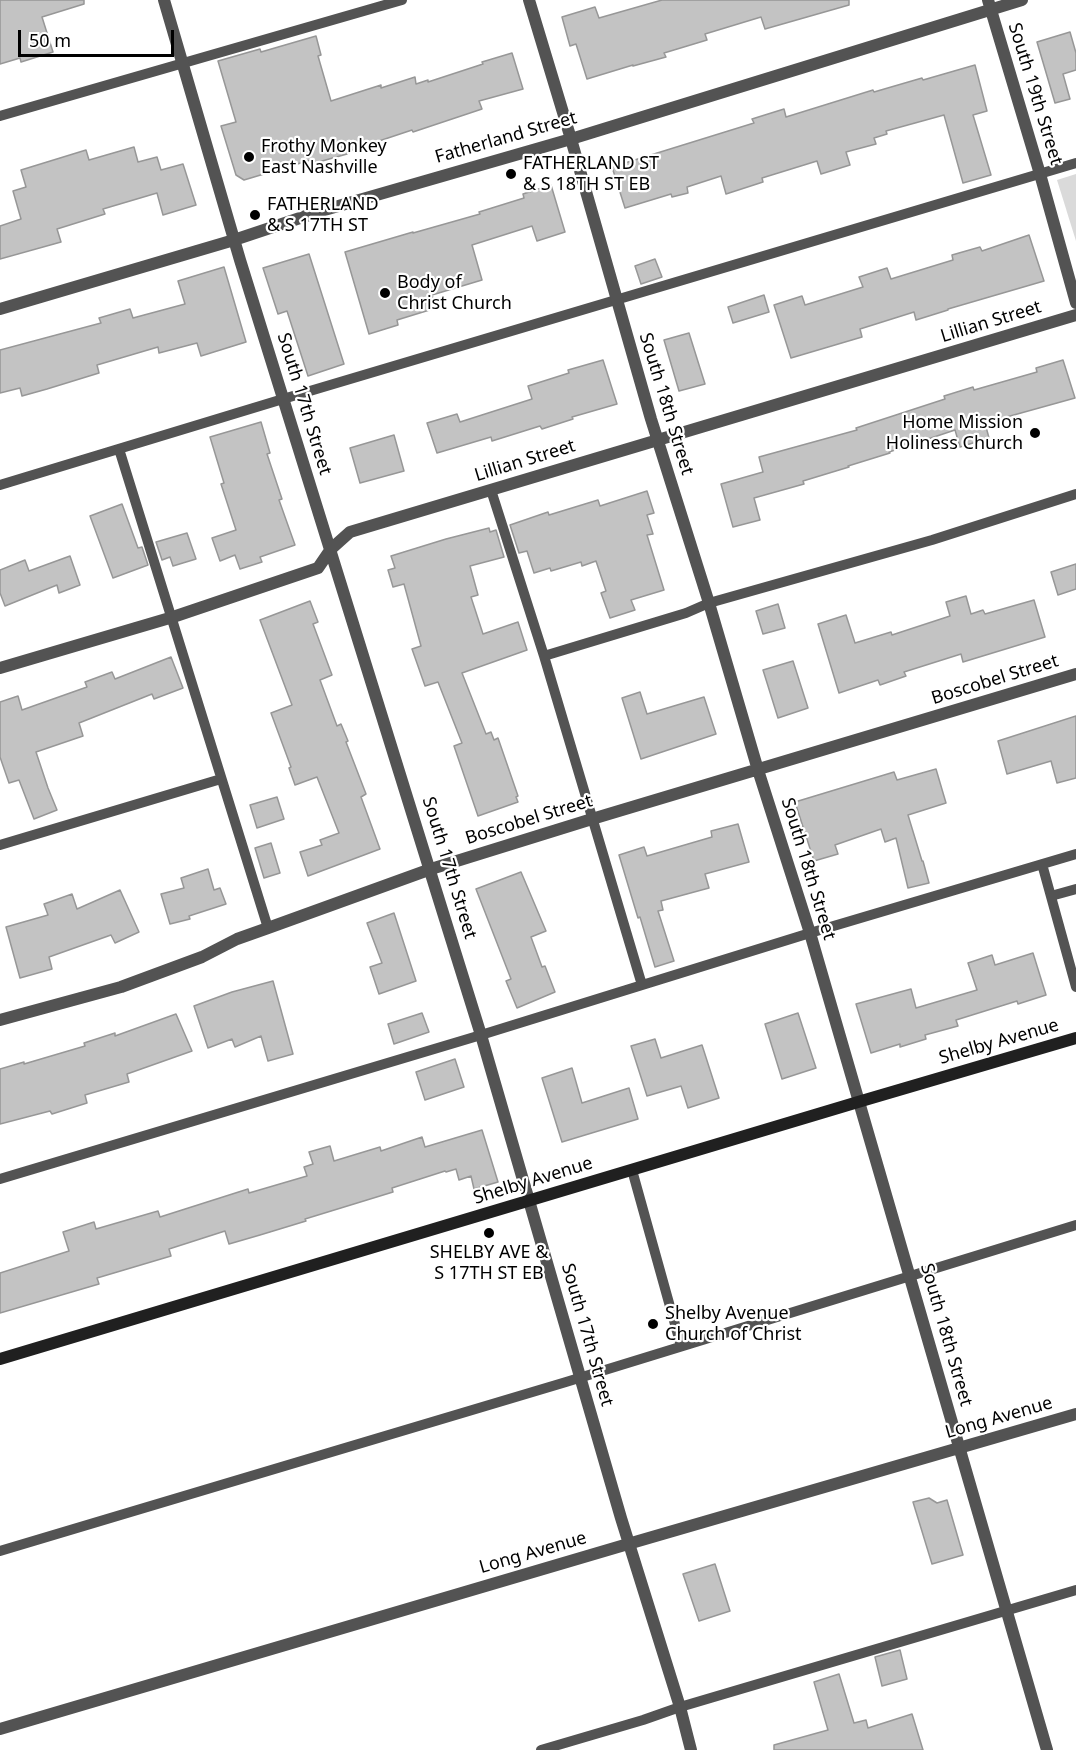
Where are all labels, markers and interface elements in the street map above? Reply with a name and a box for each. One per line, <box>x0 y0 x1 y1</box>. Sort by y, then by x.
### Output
scale bar <box>21 18 177 56</box>
street label: South 19th Street <box>1003 20 1067 168</box>
text: 50 m <box>29 28 71 52</box>
street label: Fatherland Street <box>433 107 579 169</box>
place label: Frothy Monkey East Nashville <box>261 136 387 178</box>
marker: Frothy Monkey East Nashville <box>242 150 256 164</box>
place label: FATHERLAND ST & S 18TH ST EB <box>523 153 659 195</box>
marker: FATHERLAND ST & S 18TH ST EB <box>504 167 518 181</box>
place label: FATHERLAND & S 17TH ST <box>267 194 379 236</box>
marker: FATHERLAND & S 17TH ST <box>248 208 262 222</box>
place label: Body of Christ Church <box>397 272 512 314</box>
marker: Body of Christ Church <box>378 286 392 300</box>
street label: Lillian Street <box>938 296 1044 348</box>
street label: South 17th Street <box>272 330 336 478</box>
street label: South 18th Street <box>634 330 698 478</box>
place label: Home Mission Holiness Church <box>886 412 1023 454</box>
marker: Home Mission Holiness Church <box>1028 426 1042 440</box>
street label: Lillian Street <box>472 435 578 487</box>
street label: Boscobel Street <box>929 650 1061 710</box>
street label: Boscobel Street <box>463 790 595 850</box>
street label: South 17th Street <box>417 794 481 942</box>
street label: South 18th Street <box>776 795 840 943</box>
street label: Shelby Avenue <box>937 1015 1061 1069</box>
street label: Shelby Avenue <box>471 1153 595 1209</box>
marker: SHELBY AVE & S 17TH ST EB <box>482 1226 496 1240</box>
place label: SHELBY AVE & S 17TH ST EB <box>430 1242 548 1284</box>
street label: South 17th Street <box>556 1261 618 1409</box>
street label: South 18th Street <box>915 1261 977 1409</box>
place label: Shelby Avenue Church of Christ <box>665 1303 802 1346</box>
marker: Shelby Avenue Church of Christ <box>646 1317 660 1331</box>
street label: Long Avenue <box>943 1392 1055 1444</box>
street label: Long Avenue <box>477 1527 589 1579</box>

